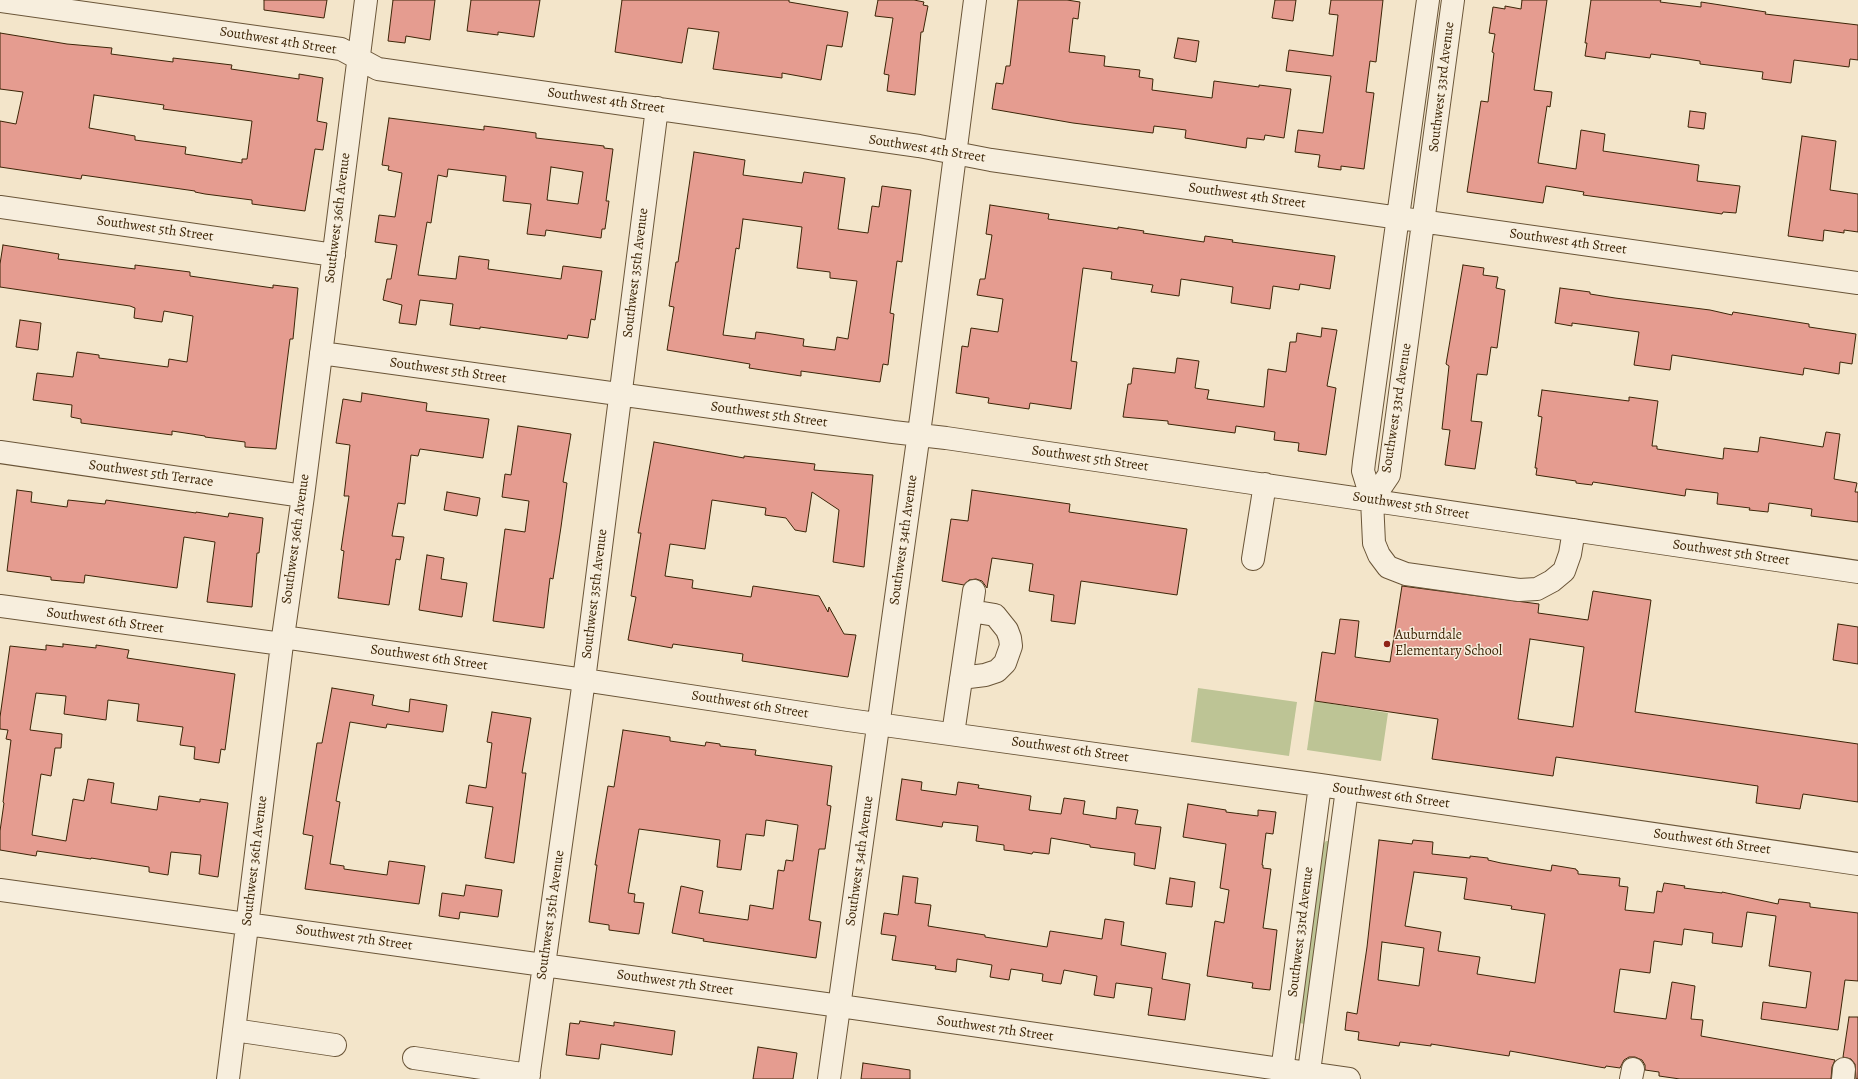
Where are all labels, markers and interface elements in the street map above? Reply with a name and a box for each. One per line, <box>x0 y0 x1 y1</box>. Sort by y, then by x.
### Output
street label: Southwest 33rd Avenue <box>1426 21 1458 153</box>
street label: Southwest 4th Street <box>218 23 338 59</box>
street label: Southwest 4th Street <box>546 84 666 118</box>
street label: Southwest 4th Street <box>867 131 987 167</box>
street label: Southwest 36th Avenue <box>322 152 354 284</box>
street label: Southwest 4th Street <box>1187 179 1307 213</box>
street label: Southwest 35th Avenue <box>620 207 652 339</box>
street label: Southwest 5th Street <box>96 212 214 246</box>
street label: Southwest 4th Street <box>1508 225 1628 259</box>
street label: Southwest 33rd Avenue <box>1378 342 1416 474</box>
street label: Southwest 5th Street <box>389 354 507 388</box>
street label: Southwest 5th Street <box>710 398 828 432</box>
street label: Southwest 5th Street <box>1031 442 1149 476</box>
street label: Southwest 5th Terrace <box>88 457 214 491</box>
street label: Southwest 36th Avenue <box>279 473 313 605</box>
street label: Southwest 34th Avenue <box>887 474 921 606</box>
street label: Southwest 5th Street <box>1352 488 1470 524</box>
street label: Southwest 35th Avenue <box>579 528 611 660</box>
street label: Southwest 5th Street <box>1672 536 1790 570</box>
street label: Southwest 6th Street <box>45 604 165 638</box>
place label: Auburndale Elementary School <box>1395 628 1502 660</box>
marker: Auburndale Elementary School <box>1382 639 1392 649</box>
street label: Southwest 6th Street <box>369 641 489 675</box>
street label: Southwest 6th Street <box>690 687 810 723</box>
street label: Southwest 6th Street <box>1010 733 1130 767</box>
street label: Southwest 6th Street <box>1331 779 1451 813</box>
street label: Southwest 36th Avenue <box>239 795 271 927</box>
street label: Southwest 34th Avenue <box>843 795 877 927</box>
street label: Southwest 6th Street <box>1652 825 1772 859</box>
street label: Southwest 35th Avenue <box>534 849 568 981</box>
street label: Southwest 33rd Avenue <box>1285 866 1317 998</box>
street label: Southwest 7th Street <box>295 921 413 955</box>
street label: Southwest 7th Street <box>616 966 734 1000</box>
street label: Southwest 7th Street <box>936 1012 1054 1046</box>

